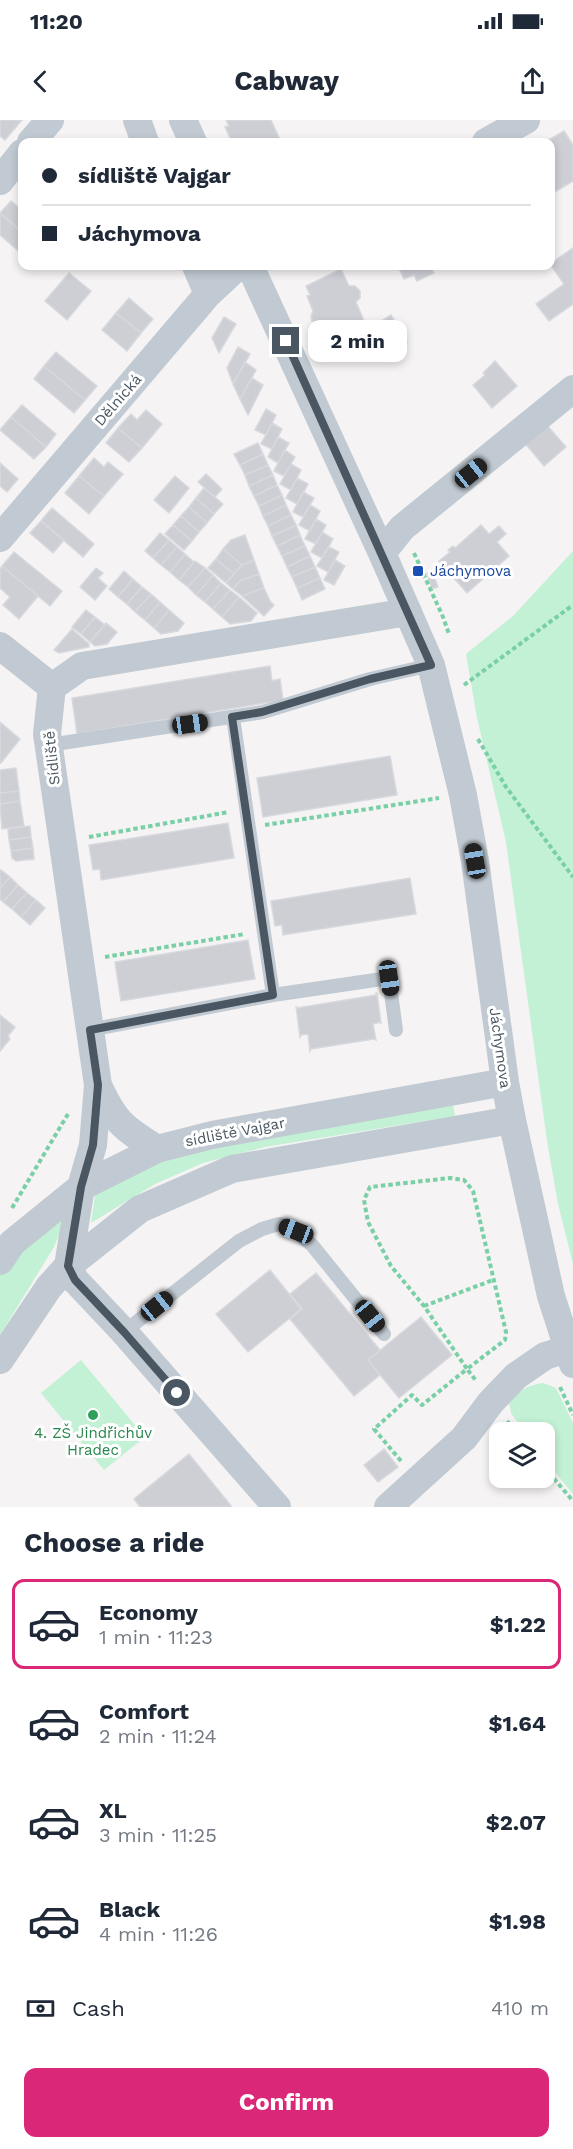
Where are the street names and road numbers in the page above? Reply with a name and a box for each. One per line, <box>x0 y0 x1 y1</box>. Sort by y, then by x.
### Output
street label: Dělnická <box>91 370 146 430</box>
street label: Sídliště <box>40 730 64 786</box>
street label: Jáchymova <box>485 1006 515 1090</box>
street label: sídliště Vajgar <box>184 1114 286 1150</box>

